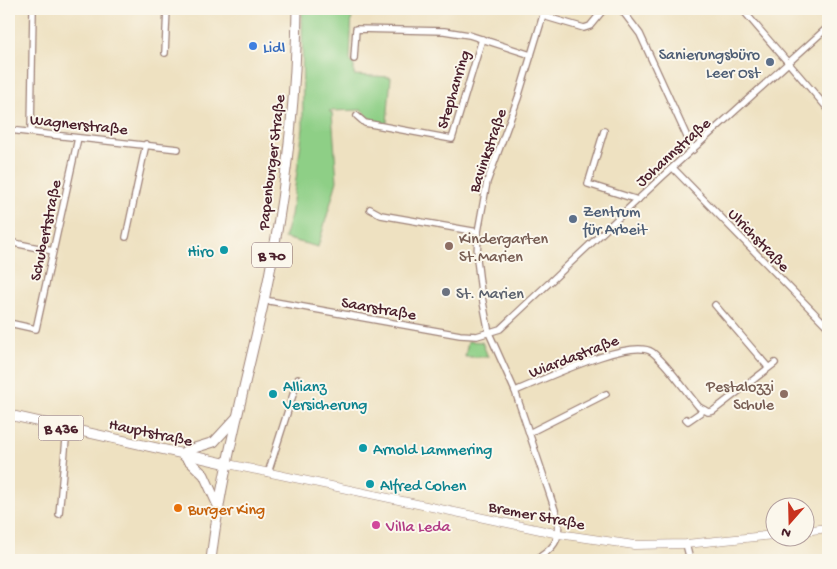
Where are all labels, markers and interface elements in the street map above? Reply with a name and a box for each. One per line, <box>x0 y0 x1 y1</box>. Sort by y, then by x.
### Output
marker: Lidl <box>247 40 259 52</box>
place label: Lidl <box>263 40 285 59</box>
place label: Sanierungsbüro Leer Ost <box>659 47 761 84</box>
street label: Stephanring <box>434 49 476 132</box>
marker: Sanierungsbüro Leer Ost <box>764 56 776 68</box>
street label: Papenburger Straße <box>256 93 291 232</box>
street label: Bavinkstraße <box>466 106 513 196</box>
street label: Wagnerstraße <box>29 112 129 141</box>
street label: Johannstraße <box>633 114 716 192</box>
street label: Schubertstraße <box>27 178 68 283</box>
place label: Zentrum für Arbeit <box>582 204 648 241</box>
street label: Ulrichstraße <box>723 206 793 278</box>
marker: Zentrum für Arbeit <box>567 213 579 225</box>
place label: Kindergarten St.Marien <box>459 231 549 268</box>
marker: Kindergarten St.Marien <box>443 240 455 252</box>
road number: B 70 <box>252 242 292 268</box>
place label: Hiro <box>187 244 214 263</box>
marker: Hiro <box>218 244 230 256</box>
marker: St. Marien <box>440 286 452 298</box>
place label: St. Marien <box>456 286 524 305</box>
street label: Saarstraße <box>339 295 418 327</box>
street label: Wiardastraße <box>527 332 623 384</box>
place label: Allianz Versicherung <box>282 379 367 416</box>
place label: Pestalozzi Schule <box>705 379 775 416</box>
marker: Allianz Versicherung <box>267 388 279 400</box>
marker: Pestalozzi Schule <box>778 388 790 400</box>
road number: B 436 <box>38 416 84 440</box>
street label: Hauptstraße <box>107 416 194 453</box>
marker: Arnold Lammering <box>357 442 369 454</box>
place label: Arnold Lammering <box>373 442 492 461</box>
marker: Alfred Cohen <box>364 478 376 490</box>
place label: Alfred Cohen <box>380 478 467 497</box>
north arrow <box>764 496 814 546</box>
street label: Bremer Straße <box>486 499 587 536</box>
marker: Burger King <box>172 502 184 514</box>
place label: Burger King <box>187 502 265 521</box>
marker: Villa Leda <box>370 519 382 531</box>
place label: Villa Leda <box>385 519 452 538</box>
text: N <box>779 522 794 541</box>

